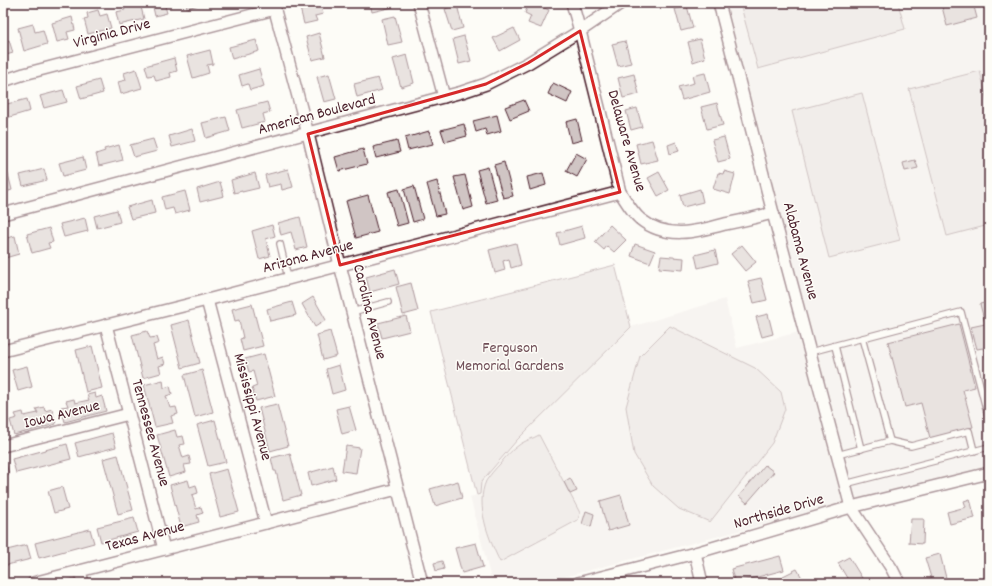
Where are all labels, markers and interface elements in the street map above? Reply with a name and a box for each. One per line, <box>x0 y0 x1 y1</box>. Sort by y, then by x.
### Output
street label: Virginia Drive <box>71 13 153 55</box>
street label: Delaware Avenue <box>600 87 652 195</box>
street label: American Boulevard <box>256 88 378 142</box>
street label: Alabama Avenue <box>776 200 824 302</box>
street label: Arizona Avenue <box>260 234 356 280</box>
street label: Carolina Avenue <box>346 262 392 362</box>
park label: Ferguson Memorial Gardens <box>456 337 565 378</box>
street label: Mississippi Avenue <box>227 351 277 463</box>
street label: Tennessee Avenue <box>125 377 175 489</box>
street label: Iowa Avenue <box>22 394 102 436</box>
street label: Northside Drive <box>731 488 827 536</box>
street label: Texas Avenue <box>103 515 187 559</box>

